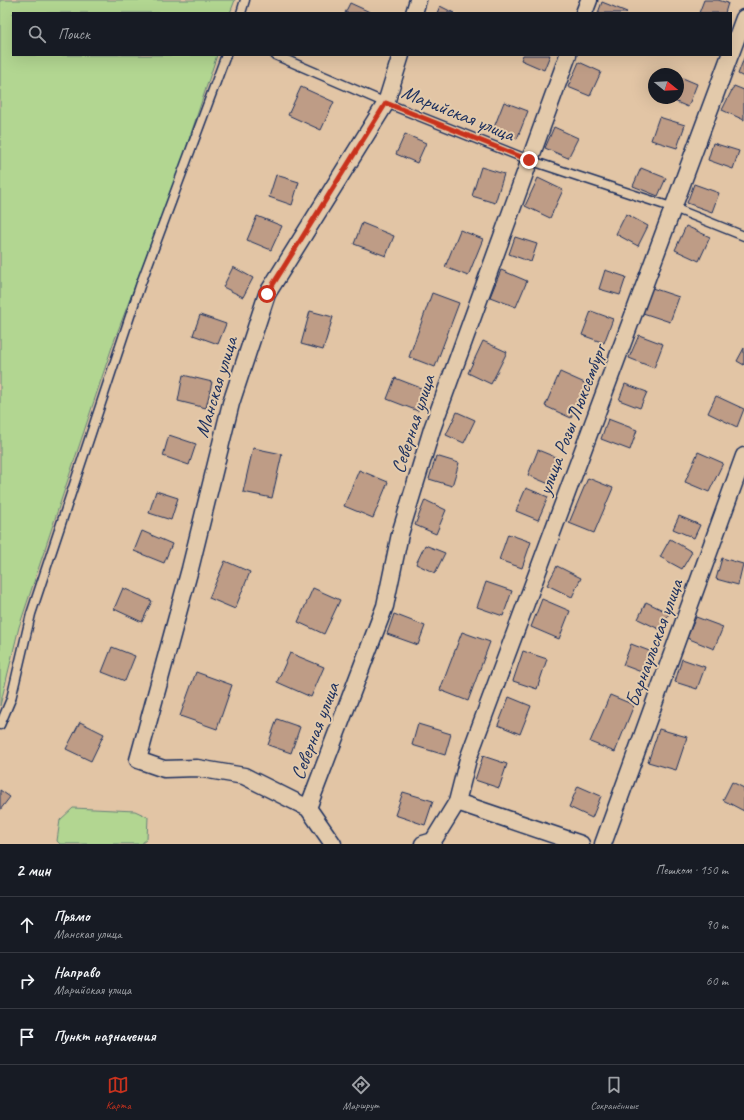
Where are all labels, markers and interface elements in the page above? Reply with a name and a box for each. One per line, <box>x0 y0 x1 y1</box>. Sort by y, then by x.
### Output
search box <box>12 12 732 56</box>
icon: search <box>26 23 48 45</box>
text: Поиск <box>58 25 90 44</box>
north arrow <box>648 68 684 104</box>
street label: Марийская улица <box>398 79 520 148</box>
route end <box>520 151 538 169</box>
route start <box>258 285 276 303</box>
street label: Манская улица <box>189 332 244 440</box>
street label: улица Розы Люксембург <box>532 339 613 499</box>
street label: Северная улица <box>385 370 441 476</box>
street label: Барнаульская улица <box>619 574 689 710</box>
street label: Северная улица <box>285 678 345 783</box>
text: 2 мин <box>16 860 51 881</box>
text: Пешком · 150 m <box>655 862 728 878</box>
text: Прямо <box>54 907 90 926</box>
icon: ahead <box>16 914 38 936</box>
text: 90 m <box>706 917 728 933</box>
text: Манская улица <box>54 926 122 942</box>
text: Направо <box>54 963 100 982</box>
icon: right <box>16 970 38 992</box>
text: 60 m <box>706 973 728 989</box>
text: Марийская улица <box>54 982 131 998</box>
icon: arrive <box>16 1026 38 1048</box>
text: Пункт назначения <box>54 1027 156 1046</box>
tab: Карта <box>106 1074 131 1112</box>
tab: Маршрут <box>343 1074 379 1112</box>
tab: Сохранённые <box>590 1074 638 1112</box>

